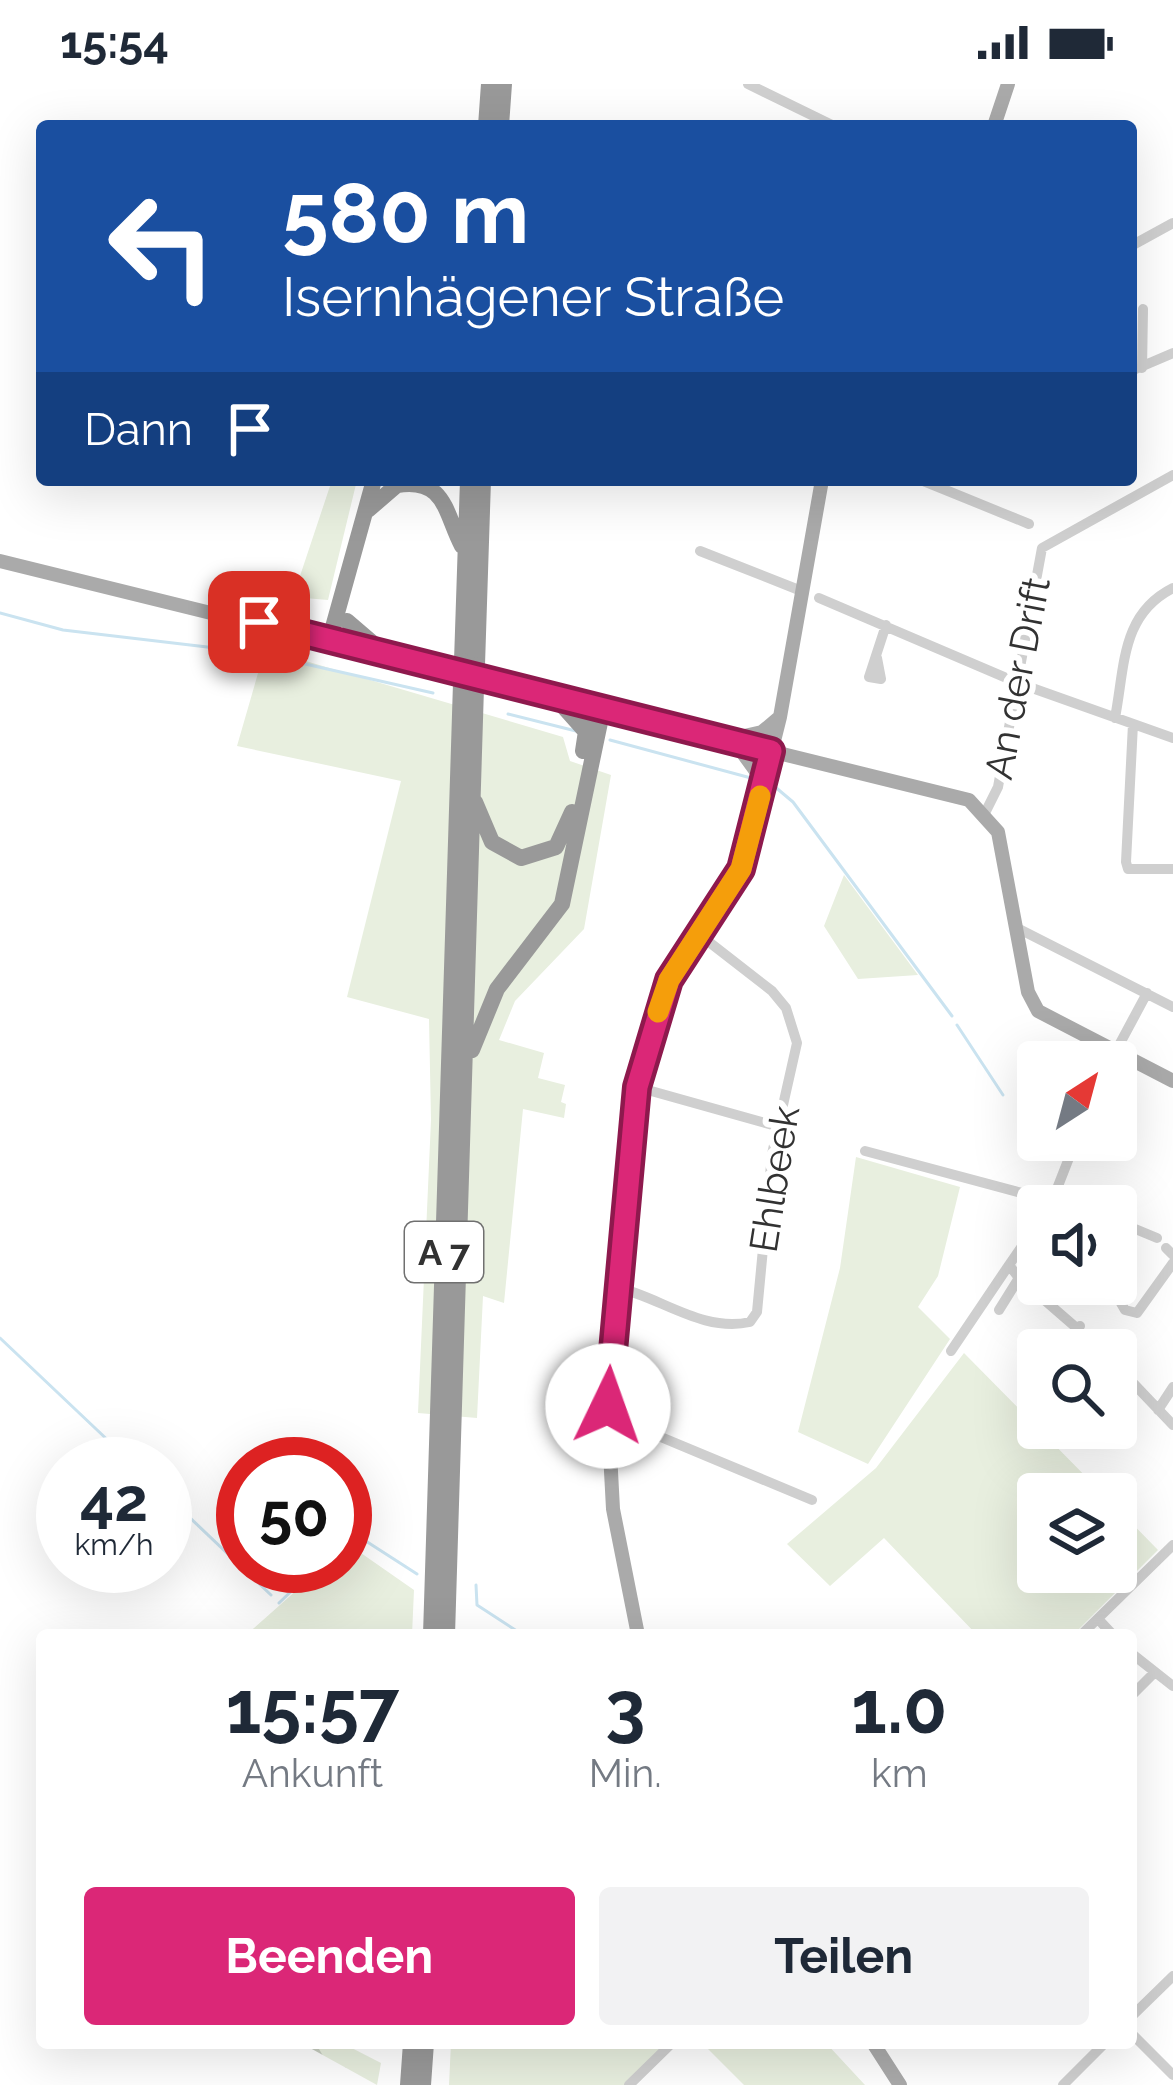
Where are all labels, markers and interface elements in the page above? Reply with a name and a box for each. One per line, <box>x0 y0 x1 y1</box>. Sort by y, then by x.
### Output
text: 15:54 <box>60 16 169 69</box>
text: 580 m <box>282 164 529 263</box>
icon: left <box>84 168 240 324</box>
text: Isernhägener Straße <box>282 265 784 329</box>
icon: arrive <box>217 396 283 462</box>
text: Dann <box>84 403 193 456</box>
pin <box>208 571 310 673</box>
street label: An der Drift <box>975 573 1059 783</box>
icon: arrive <box>226 589 292 655</box>
north arrow <box>1017 1041 1137 1161</box>
map controls <box>1017 1041 1137 1593</box>
street label: Ehlbeek <box>740 1102 808 1256</box>
button: sound <box>1017 1185 1137 1305</box>
road number: A 7 <box>405 1222 483 1282</box>
button: search <box>1017 1329 1137 1449</box>
position arrow <box>545 1343 671 1469</box>
speed limit sign: 50 <box>216 1437 372 1593</box>
text: 42 <box>80 1465 148 1535</box>
button: layers <box>1017 1473 1137 1593</box>
text: km/h <box>74 1527 154 1562</box>
text: 15:57 <box>226 1665 399 1750</box>
text: 3 <box>605 1665 645 1750</box>
text: 1.0 <box>851 1665 947 1750</box>
text: Ankunft <box>242 1750 383 1796</box>
text: Min. <box>589 1750 662 1796</box>
text: km <box>871 1750 928 1796</box>
button: Beenden <box>84 1887 575 2025</box>
button: Teilen <box>599 1887 1089 2025</box>

